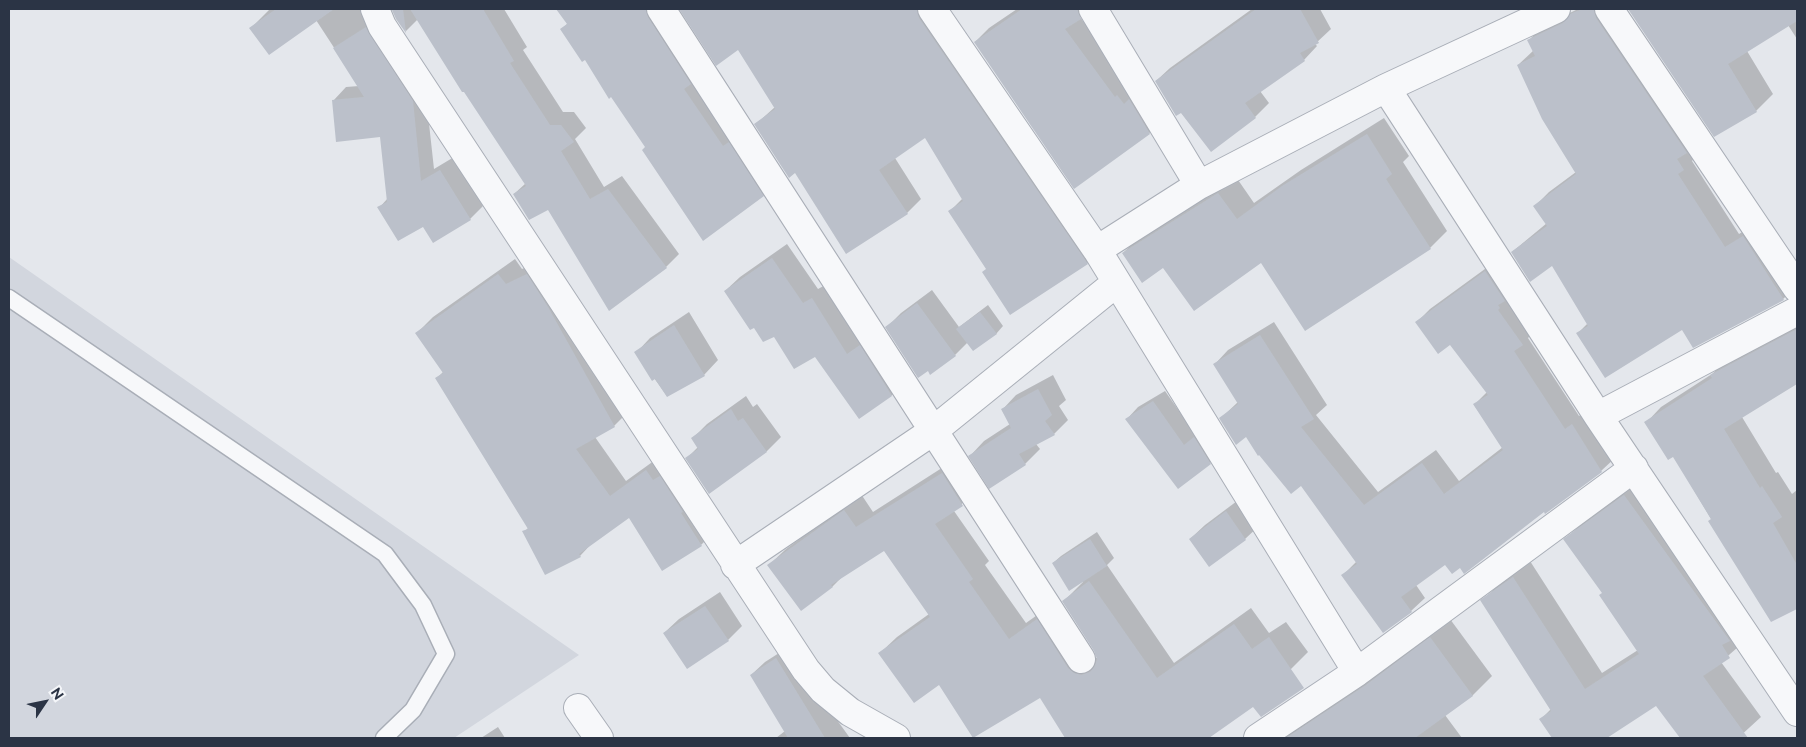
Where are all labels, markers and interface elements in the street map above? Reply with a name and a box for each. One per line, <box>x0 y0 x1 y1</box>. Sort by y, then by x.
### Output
north arrow <box>20 677 70 727</box>
text: N <box>48 685 67 703</box>

